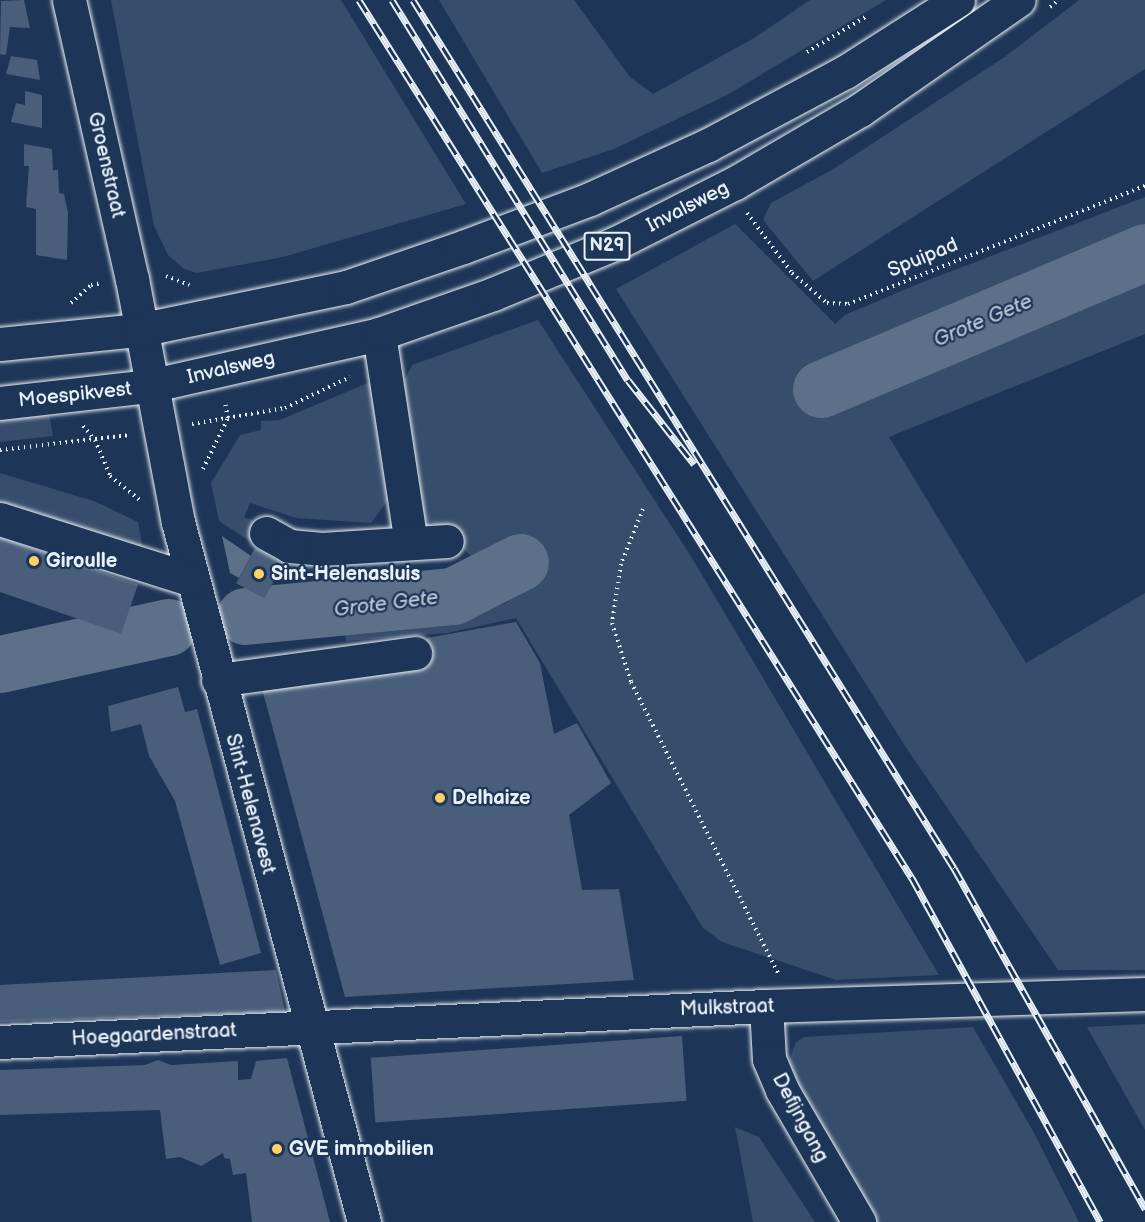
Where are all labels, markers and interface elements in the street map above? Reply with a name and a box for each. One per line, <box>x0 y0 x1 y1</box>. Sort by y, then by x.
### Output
street label: Groenstraat <box>82 110 130 220</box>
street label: Invalsweg <box>643 176 733 238</box>
road number: N29 <box>583 231 631 261</box>
street label: Spuipad <box>884 233 962 283</box>
water label: Grote Gete <box>930 289 1036 353</box>
street label: Invalsweg <box>185 346 277 390</box>
street label: Moespikvest <box>17 377 133 413</box>
place label: Giroulle <box>46 549 117 573</box>
marker: Giroulle <box>27 554 41 568</box>
place label: Sint-Helenasluis <box>271 562 420 586</box>
marker: Sint-Helenasluis <box>252 567 266 581</box>
water label: Grote Gete <box>332 585 440 623</box>
street label: Sint-Helenavest <box>220 731 280 877</box>
place label: Delhaize <box>452 786 531 810</box>
marker: Delhaize <box>433 791 447 805</box>
street label: Mulkstraat <box>679 994 775 1022</box>
street label: Hoegaardenstraat <box>71 1019 237 1051</box>
street label: Defijngang <box>766 1069 834 1167</box>
place label: GVE immobilien <box>289 1137 434 1161</box>
marker: GVE immobilien <box>270 1142 284 1156</box>

